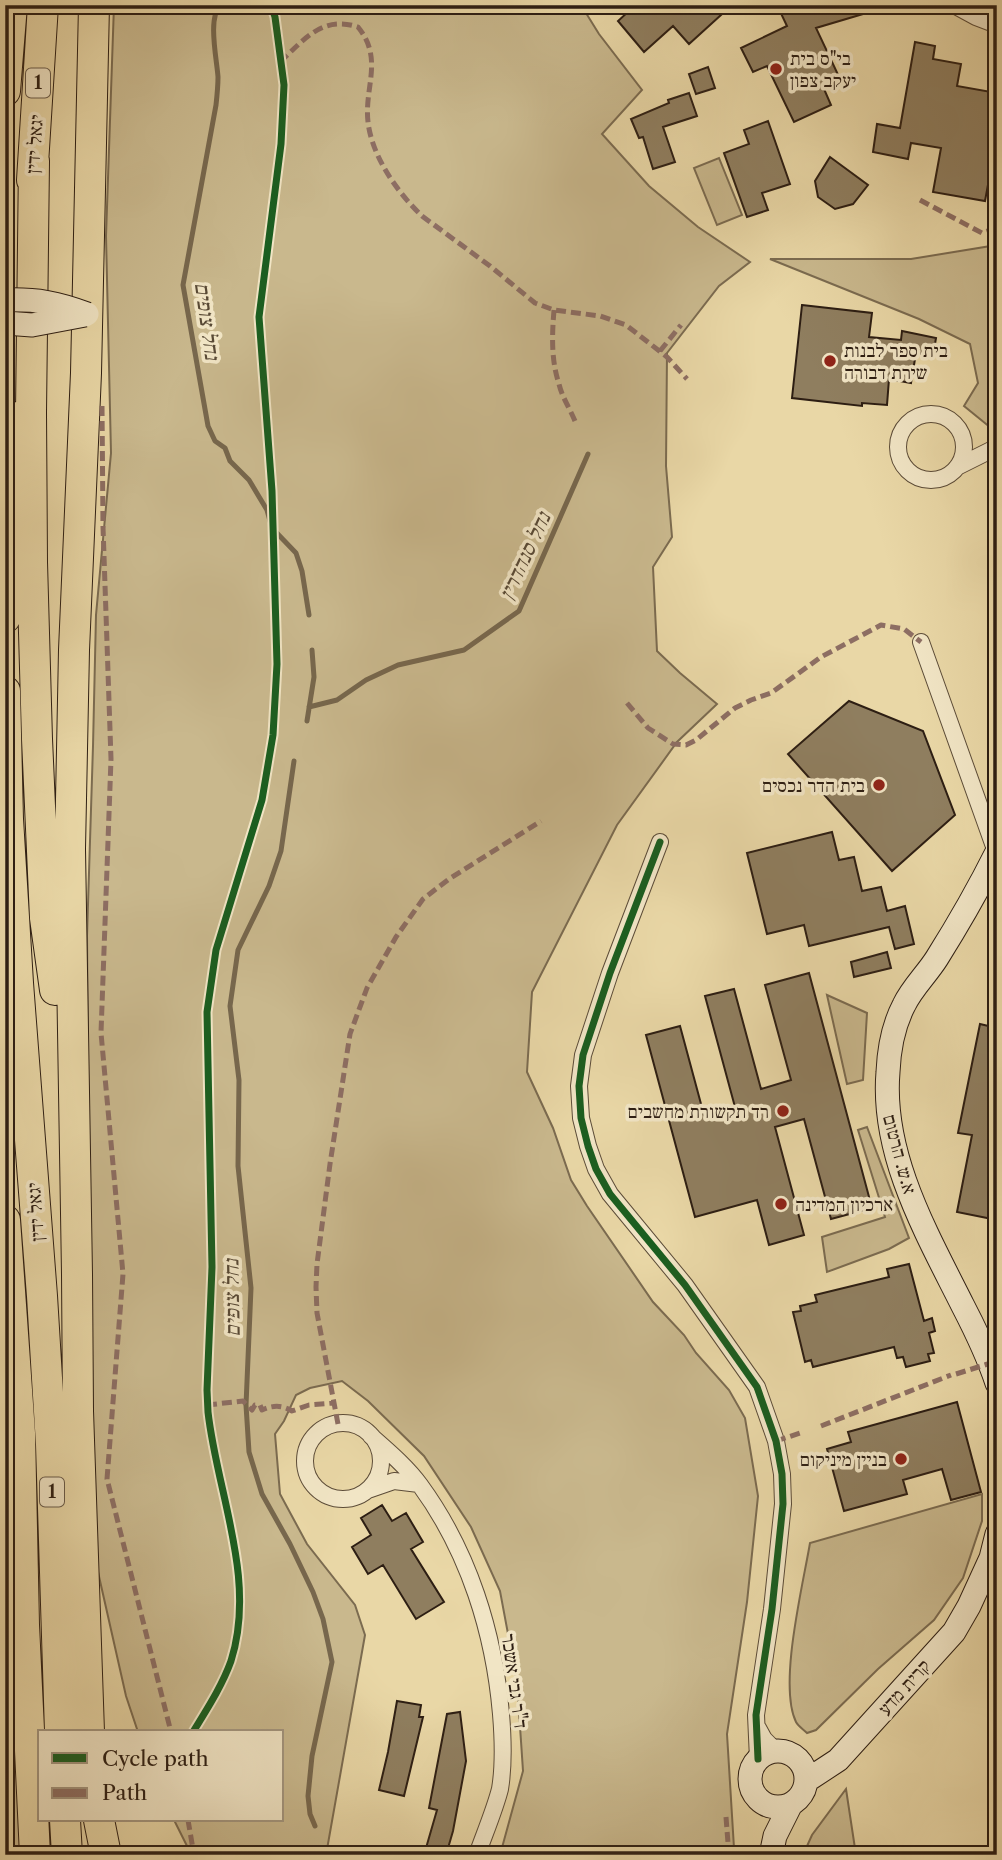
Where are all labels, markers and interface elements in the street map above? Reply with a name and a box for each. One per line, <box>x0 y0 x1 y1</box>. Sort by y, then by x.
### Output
place label: בי"ס בית יעקב צפון <box>790 47 856 92</box>
marker: בי"ס בית יעקב צפון <box>768 61 784 77</box>
road number: 1 <box>26 68 50 98</box>
street label: יגאל ידין <box>21 114 48 174</box>
water label: נחל צופים <box>190 281 226 363</box>
place label: בית ספר לבנות שירת דבורה <box>844 339 948 384</box>
marker: בית ספר לבנות שירת דבורה <box>822 353 838 369</box>
water label: נחל סנהדרין <box>494 506 556 603</box>
place label: בית הדר נכסים <box>762 774 865 797</box>
marker: בית הדר נכסים <box>871 777 887 793</box>
place label: רד תקשורת מחשבים <box>628 1100 769 1123</box>
marker: רד תקשורת מחשבים <box>775 1103 791 1119</box>
street label: א.ש. הרטום <box>878 1112 921 1196</box>
street label: יגאל ידין <box>22 1182 49 1242</box>
place label: ארכיון המדינה <box>795 1193 893 1216</box>
marker: ארכיון המדינה <box>773 1196 789 1212</box>
water label: נחל צופים <box>218 1257 245 1337</box>
place label: בניין מיניקום <box>800 1448 887 1471</box>
marker: בניין מיניקום <box>893 1451 909 1467</box>
road number: 1 <box>40 1478 64 1506</box>
street label: ד"ר גבי אשכר <box>496 1632 533 1730</box>
street label: קרית מדע <box>873 1655 935 1720</box>
legend <box>38 1730 284 1822</box>
text: Cycle path <box>102 1746 209 1771</box>
text: Path <box>102 1780 147 1805</box>

